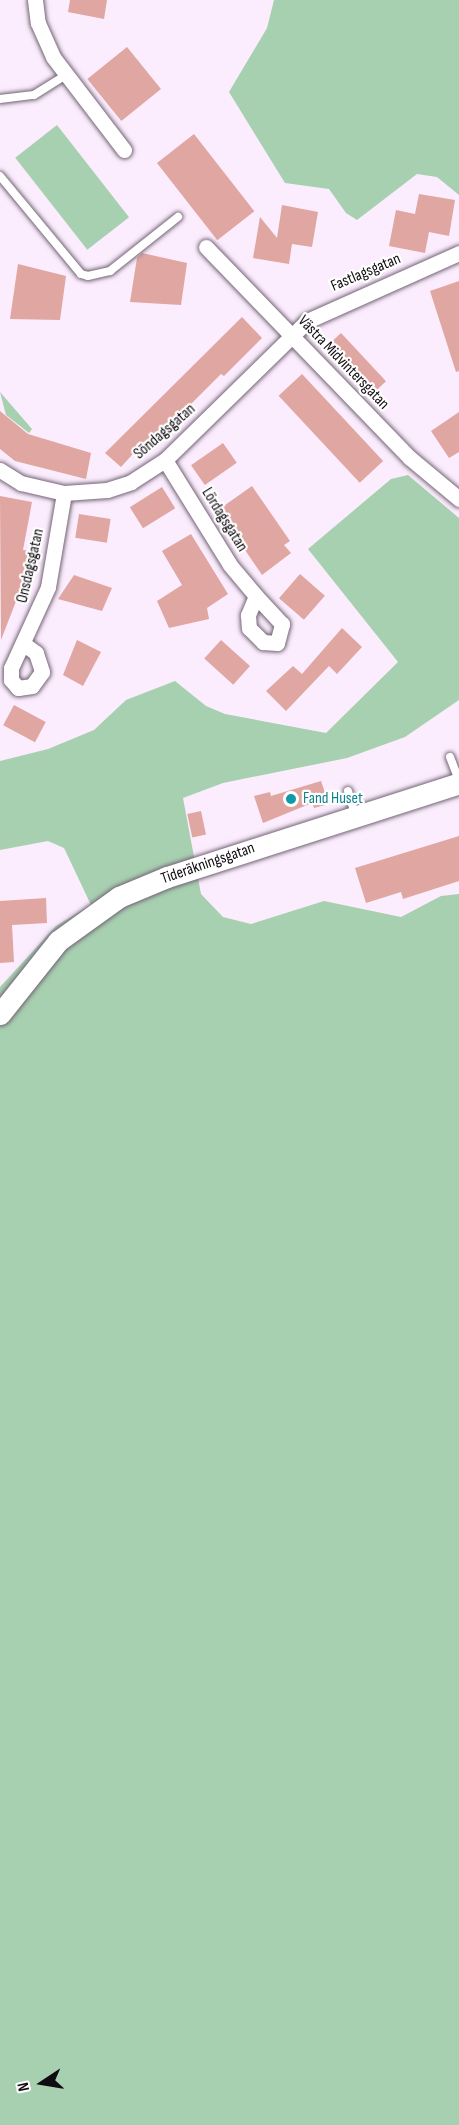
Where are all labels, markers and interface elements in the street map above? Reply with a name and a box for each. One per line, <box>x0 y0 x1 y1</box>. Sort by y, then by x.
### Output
street label: Fastlagsgatan <box>328 250 404 296</box>
street label: Västra Midvintersgatan <box>293 312 393 414</box>
street label: Söndagsgatan <box>130 400 200 464</box>
street label: Lördagsgatan <box>197 484 251 556</box>
street label: Onsdagsgatan <box>13 527 49 605</box>
place label: Fand Huset <box>303 789 363 809</box>
marker: Fand Huset <box>284 792 298 806</box>
street label: Tideräkningsgatan <box>159 839 257 889</box>
north arrow <box>12 2053 72 2113</box>
text: N <box>14 2081 34 2093</box>

